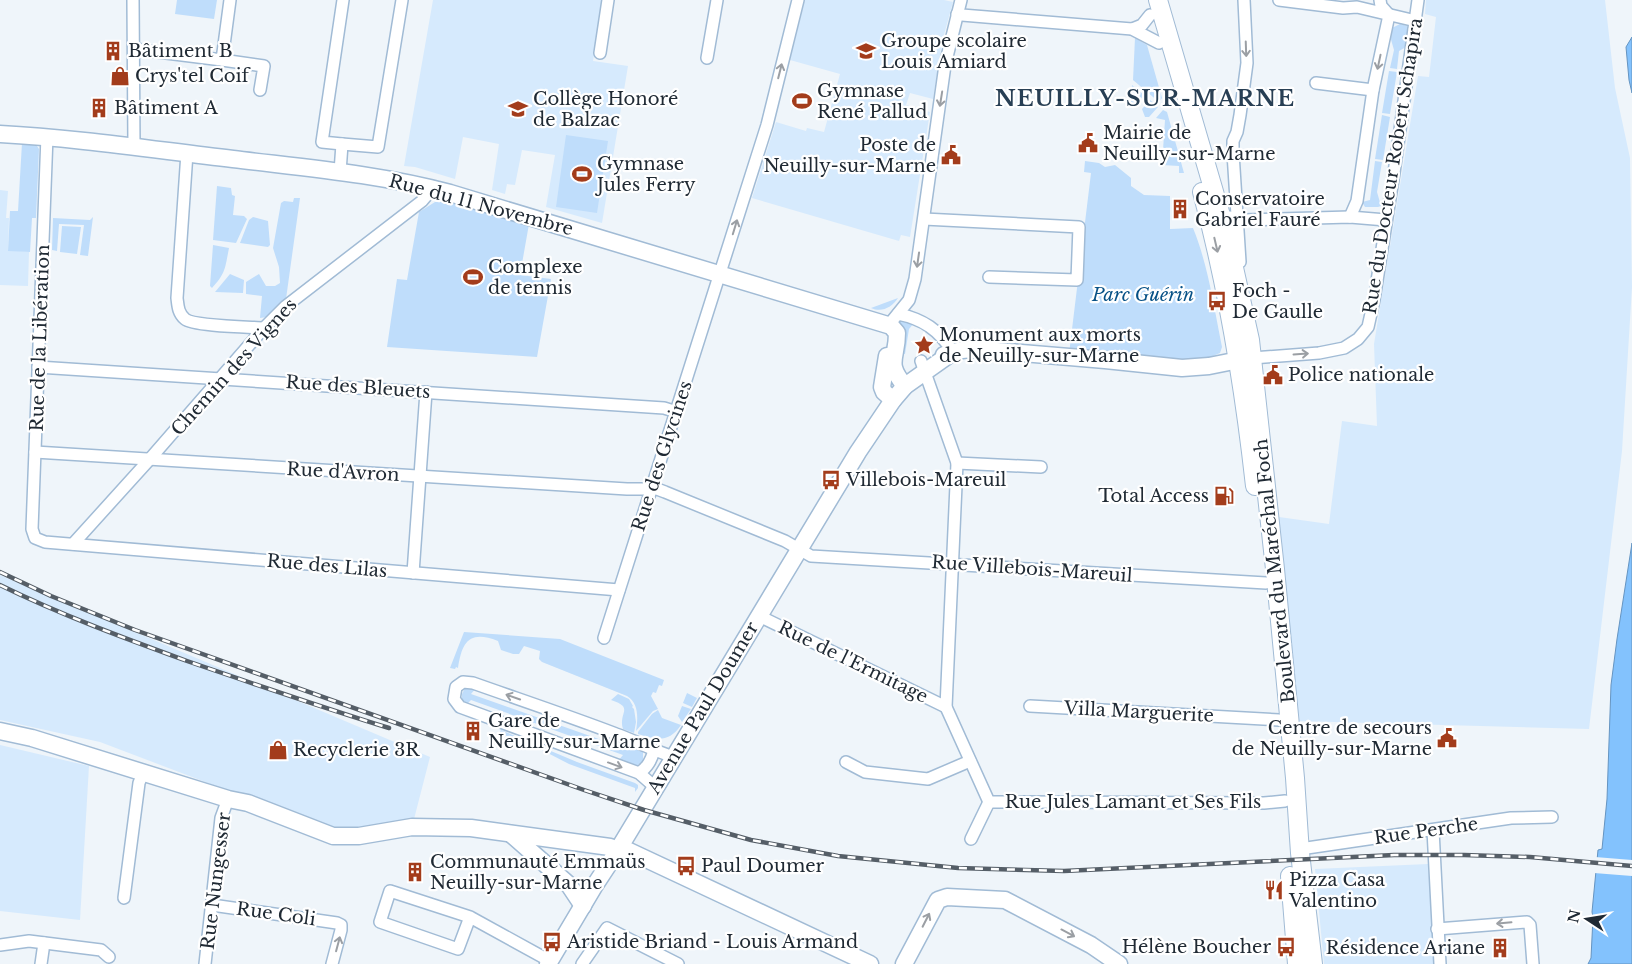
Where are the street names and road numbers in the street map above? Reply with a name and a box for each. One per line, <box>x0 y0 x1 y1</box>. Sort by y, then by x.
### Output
street label: Rue du Docteur Robert Schapira <box>1359 16 1427 316</box>
street label: Rue du 11 Novembre <box>386 170 576 240</box>
street label: Rue de la Libération <box>26 244 54 432</box>
street label: Chemin des Vignes <box>167 294 301 440</box>
street label: Rue des Bleuets <box>285 371 431 403</box>
street label: Rue des Glycines <box>627 378 697 534</box>
street label: Boulevard du Maréchal Foch <box>1250 438 1300 704</box>
street label: Rue d'Avron <box>286 458 400 486</box>
street label: Rue des Lilas <box>266 550 388 582</box>
street label: Rue Villebois-Mareuil <box>931 551 1133 587</box>
street label: Rue de l'Ermitage <box>774 616 932 708</box>
street label: Avenue Paul Doumer <box>642 618 763 799</box>
street label: Villa Marguerite <box>1063 697 1214 727</box>
street label: Rue Jules Lamant et Ses Fils <box>1005 791 1261 813</box>
street label: Rue Nungesser <box>197 811 235 951</box>
street label: Rue Perche <box>1373 813 1479 849</box>
street label: Rue Coli <box>235 898 317 930</box>

